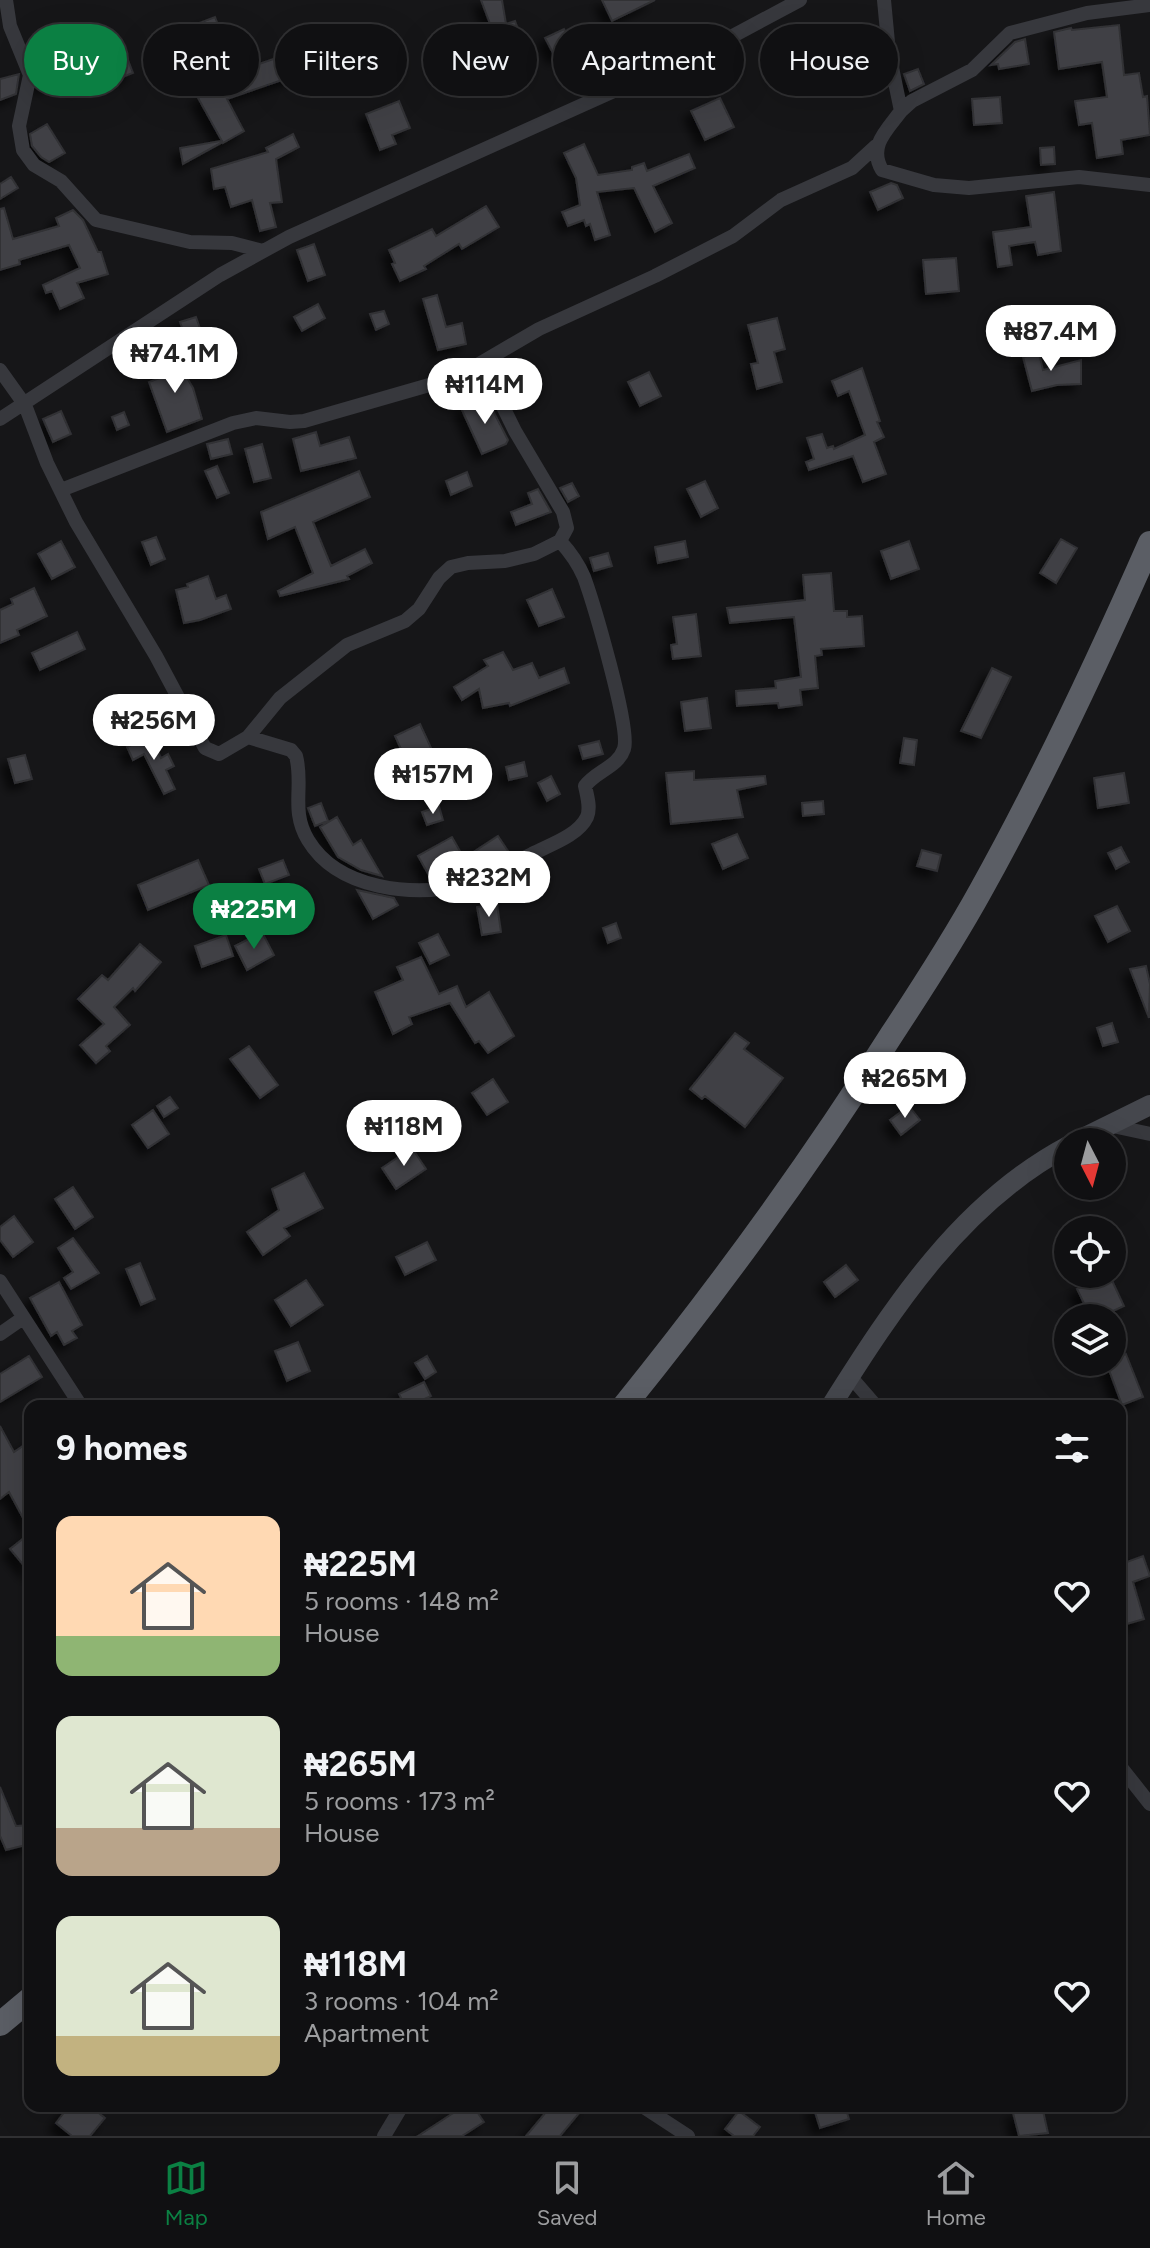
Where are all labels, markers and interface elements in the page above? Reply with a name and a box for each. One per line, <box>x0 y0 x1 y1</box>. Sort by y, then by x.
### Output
chip: Buy <box>24 24 127 96</box>
chip: Rent <box>143 24 259 96</box>
chip: Filters <box>275 24 407 96</box>
chip: New <box>423 24 537 96</box>
chip: Apartment <box>553 24 744 96</box>
chip: House <box>760 24 898 96</box>
pin: ₦87.4M <box>986 305 1116 373</box>
text: ₦87.4M <box>1004 315 1098 347</box>
pin: ₦74.1M <box>110 327 240 395</box>
text: ₦74.1M <box>130 337 220 369</box>
pin: ₦114M <box>429 358 541 426</box>
text: ₦114M <box>445 368 525 400</box>
pin: ₦256M <box>98 694 210 762</box>
text: ₦256M <box>111 704 197 736</box>
pin: ₦157M <box>377 748 489 816</box>
text: ₦157M <box>392 758 474 790</box>
pin: ₦232M <box>433 851 545 919</box>
text: ₦232M <box>446 861 532 893</box>
pin: ₦225M <box>198 883 310 951</box>
text: ₦225M <box>211 893 297 925</box>
pin: ₦265M <box>849 1052 961 1120</box>
text: ₦265M <box>862 1062 948 1094</box>
pin: ₦118M <box>348 1100 460 1168</box>
text: ₦118M <box>365 1110 443 1142</box>
north arrow <box>1054 1128 1126 1200</box>
map controls <box>1054 1128 1126 1376</box>
button: locate <box>1054 1216 1126 1288</box>
button: layers <box>1054 1304 1126 1376</box>
icon: filters <box>1050 1426 1094 1470</box>
text: 9 homes <box>56 1428 187 1469</box>
text: ₦225M <box>304 1544 417 1585</box>
icon: home <box>120 1548 216 1644</box>
icon: heart <box>1050 1574 1094 1618</box>
text: 5 rooms · 148 m² <box>304 1585 499 1617</box>
text: House <box>304 1617 379 1649</box>
text: ₦265M <box>304 1744 417 1785</box>
icon: home <box>120 1748 216 1844</box>
icon: heart <box>1050 1774 1094 1818</box>
text: 5 rooms · 173 m² <box>304 1785 495 1817</box>
text: House <box>304 1817 379 1849</box>
text: ₦118M <box>304 1944 407 1985</box>
icon: home <box>120 1948 216 2044</box>
icon: heart <box>1050 1974 1094 2018</box>
text: 3 rooms · 104 m² <box>304 1985 499 2017</box>
text: Apartment <box>304 2017 430 2049</box>
tab: Map <box>164 2156 208 2231</box>
tab: Saved <box>537 2156 597 2231</box>
tab: Home <box>926 2156 986 2231</box>

